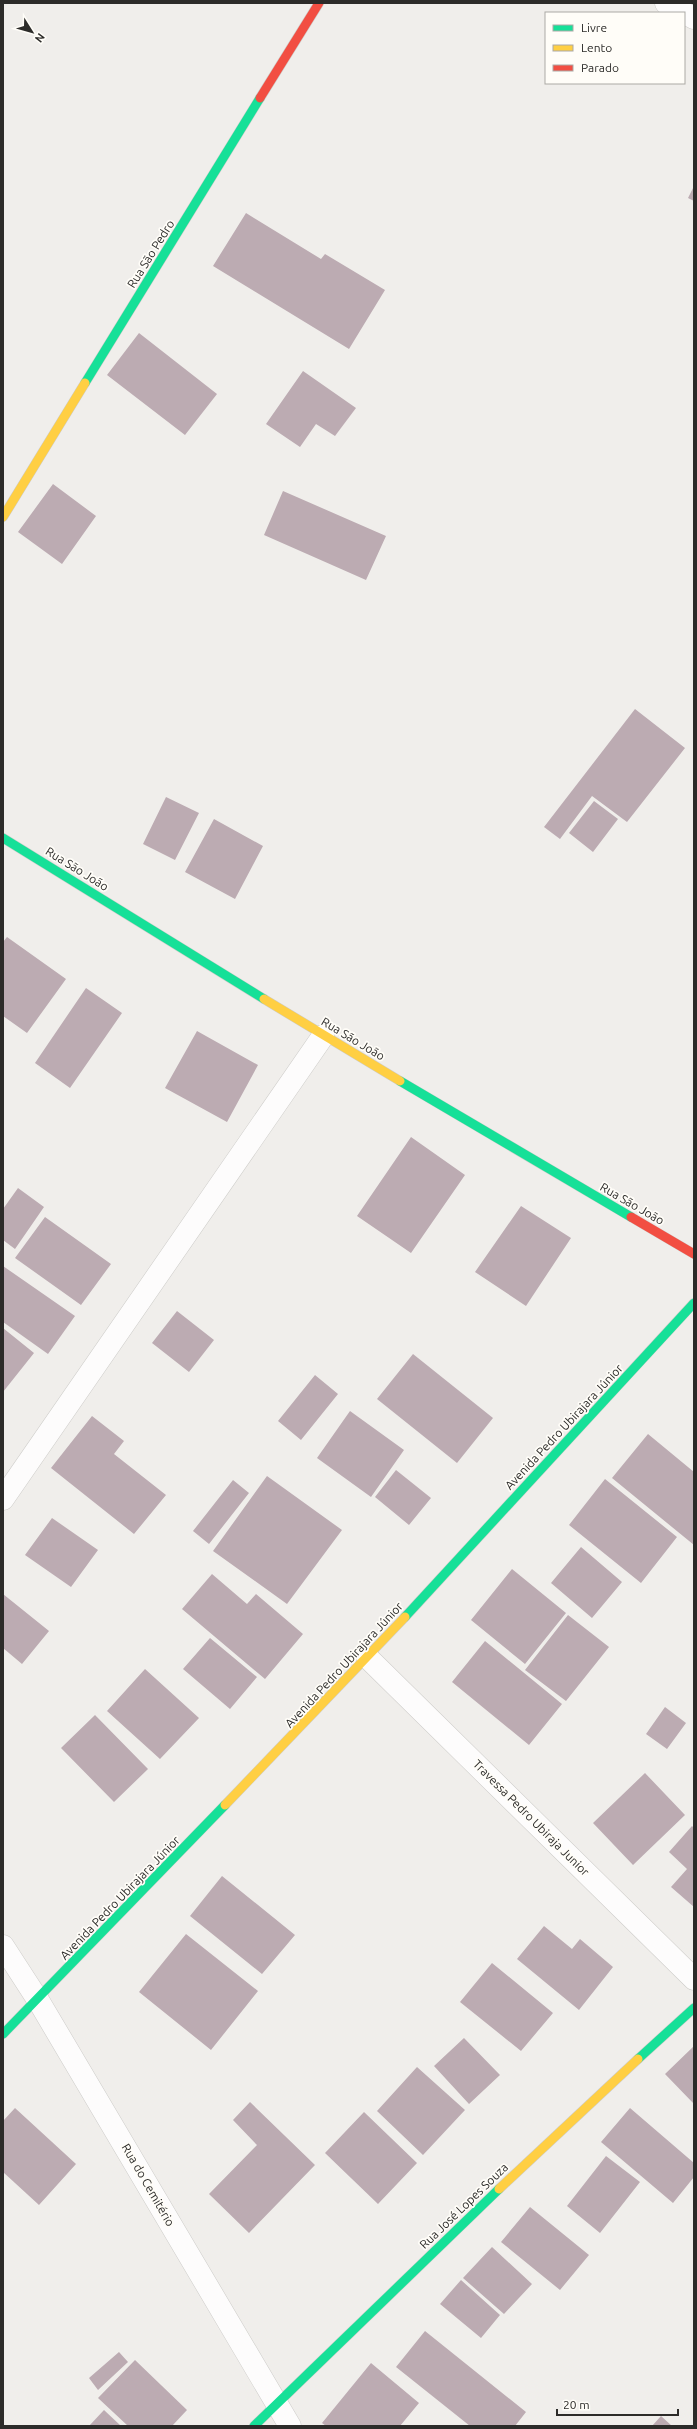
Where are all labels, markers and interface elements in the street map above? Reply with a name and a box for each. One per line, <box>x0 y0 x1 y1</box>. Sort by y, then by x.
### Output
north arrow <box>12 12 52 52</box>
legend <box>545 12 685 84</box>
text: Livre <box>581 21 607 34</box>
text: N <box>33 31 47 45</box>
text: Lento <box>581 41 612 54</box>
text: Parado <box>581 61 619 74</box>
street label: Rua São Pedro <box>124 217 177 290</box>
street label: Rua São João <box>43 844 111 893</box>
street label: Rua São João <box>319 1015 387 1063</box>
street label: Rua São João <box>598 1180 667 1227</box>
street label: Avenida Pedro Ubirajara Júnior <box>502 1361 625 1492</box>
street label: Avenida Pedro Ubirajara Júnior <box>282 1599 405 1730</box>
street label: Travessa Pedro Ubiraja Junior <box>471 1757 592 1879</box>
street label: Avenida Pedro Ubirajara Júnior <box>57 1833 182 1962</box>
street label: Rua do Cemitério <box>120 2141 177 2228</box>
street label: Rua José Lopes Souza <box>417 2160 510 2251</box>
scale bar <box>557 2391 678 2417</box>
text: 20 m <box>563 2398 590 2411</box>

